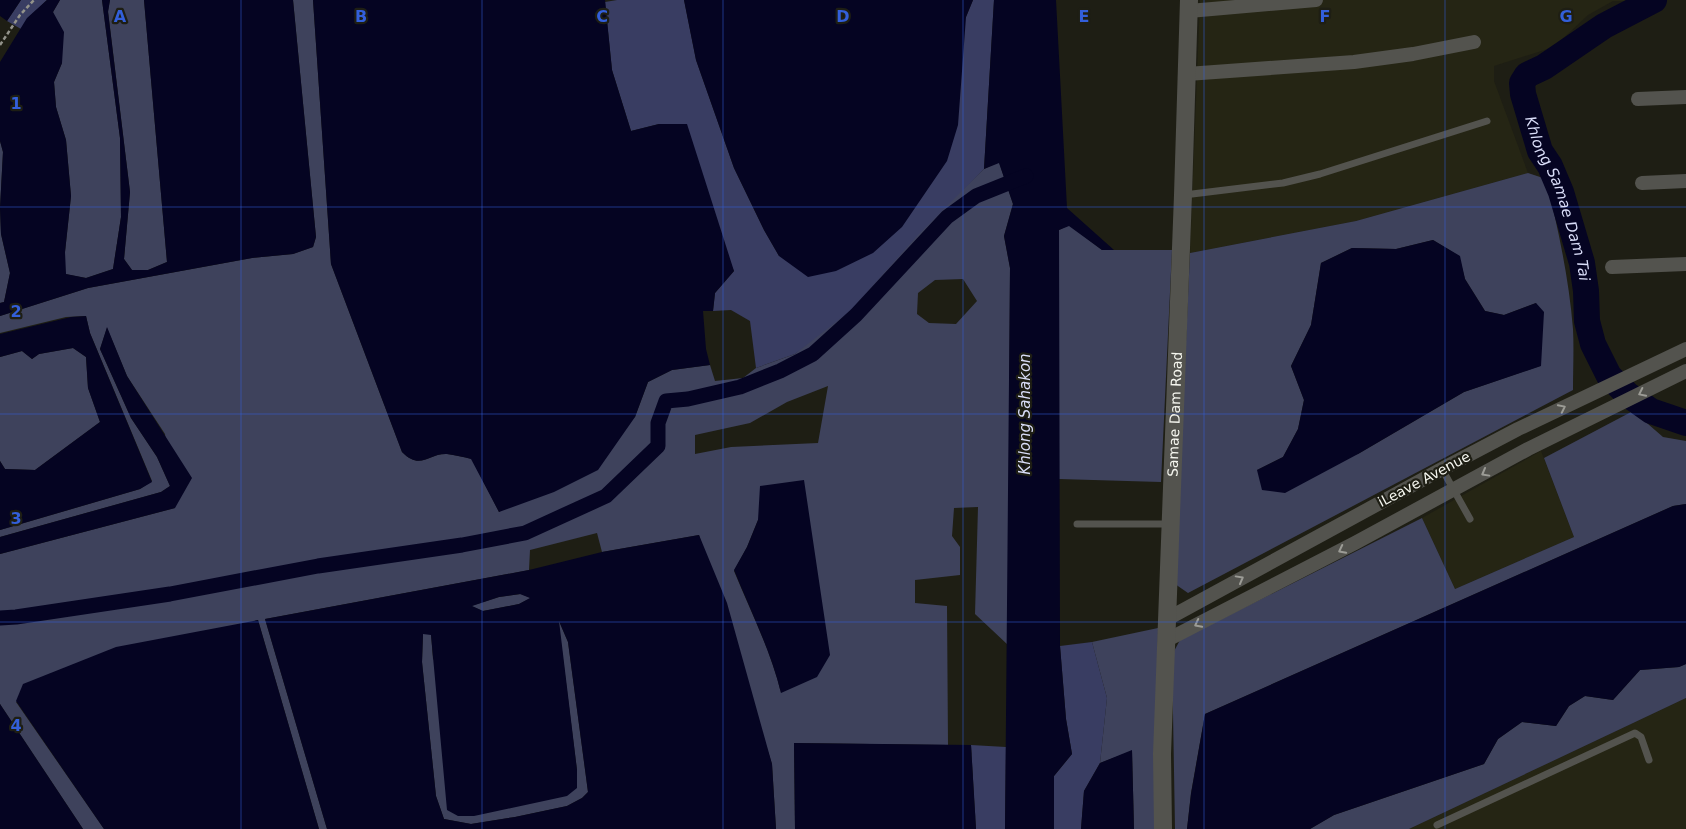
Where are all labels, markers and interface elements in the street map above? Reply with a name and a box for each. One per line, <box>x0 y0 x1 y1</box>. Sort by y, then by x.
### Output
text: A <box>114 7 127 26</box>
text: B <box>355 7 367 26</box>
text: C <box>596 7 608 26</box>
text: D <box>836 7 850 26</box>
text: E <box>1079 7 1089 26</box>
text: F <box>1320 7 1330 26</box>
text: G <box>1559 7 1573 26</box>
text: 1 <box>10 94 22 113</box>
water label: Khlong Samae Dam Tai <box>1521 114 1594 283</box>
text: 2 <box>10 302 22 321</box>
street label: Samae Dam Road <box>1164 351 1185 477</box>
water label: Khlong Sahakon <box>1016 353 1034 475</box>
one-way arrow <box>1638 387 1647 397</box>
one-way arrow <box>1557 404 1566 415</box>
street label: iLeave Avenue <box>1375 448 1473 510</box>
one-way arrow <box>1481 466 1490 476</box>
text: 3 <box>10 509 22 528</box>
one-way arrow <box>1338 544 1347 554</box>
one-way arrow <box>1235 575 1244 585</box>
one-way arrow <box>1194 618 1203 628</box>
text: 4 <box>10 716 22 735</box>

